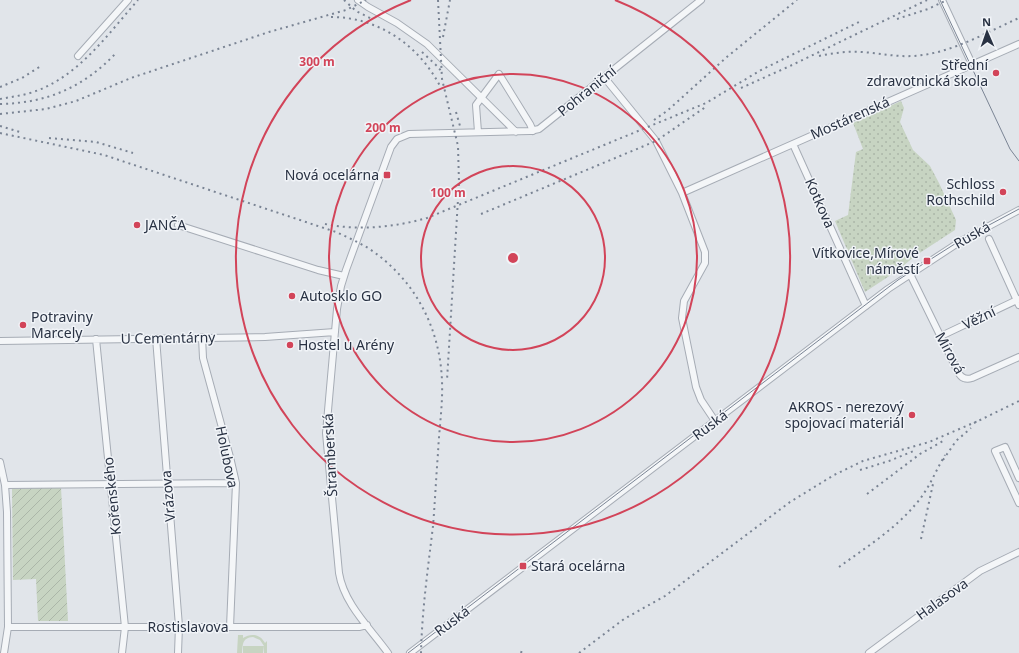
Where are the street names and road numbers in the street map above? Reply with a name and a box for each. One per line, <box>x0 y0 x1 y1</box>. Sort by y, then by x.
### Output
street label: Pohraniční <box>553 61 620 120</box>
street label: Mostárenská <box>807 92 892 143</box>
street label: Kotkova <box>801 175 840 231</box>
street label: Ruská <box>950 216 994 253</box>
street label: Věžní <box>959 301 999 334</box>
street label: U Cementárny <box>120 327 216 348</box>
street label: Mírová <box>931 328 970 377</box>
street label: Ruská <box>688 405 731 444</box>
street label: Štramberská <box>318 413 341 497</box>
street label: Holubova <box>212 424 243 490</box>
street label: Kořenského <box>98 456 125 536</box>
street label: Vrázova <box>156 470 179 522</box>
street label: Halasova <box>912 573 971 624</box>
street label: Ruská <box>430 601 473 640</box>
street label: Rostislavova <box>148 617 229 636</box>

